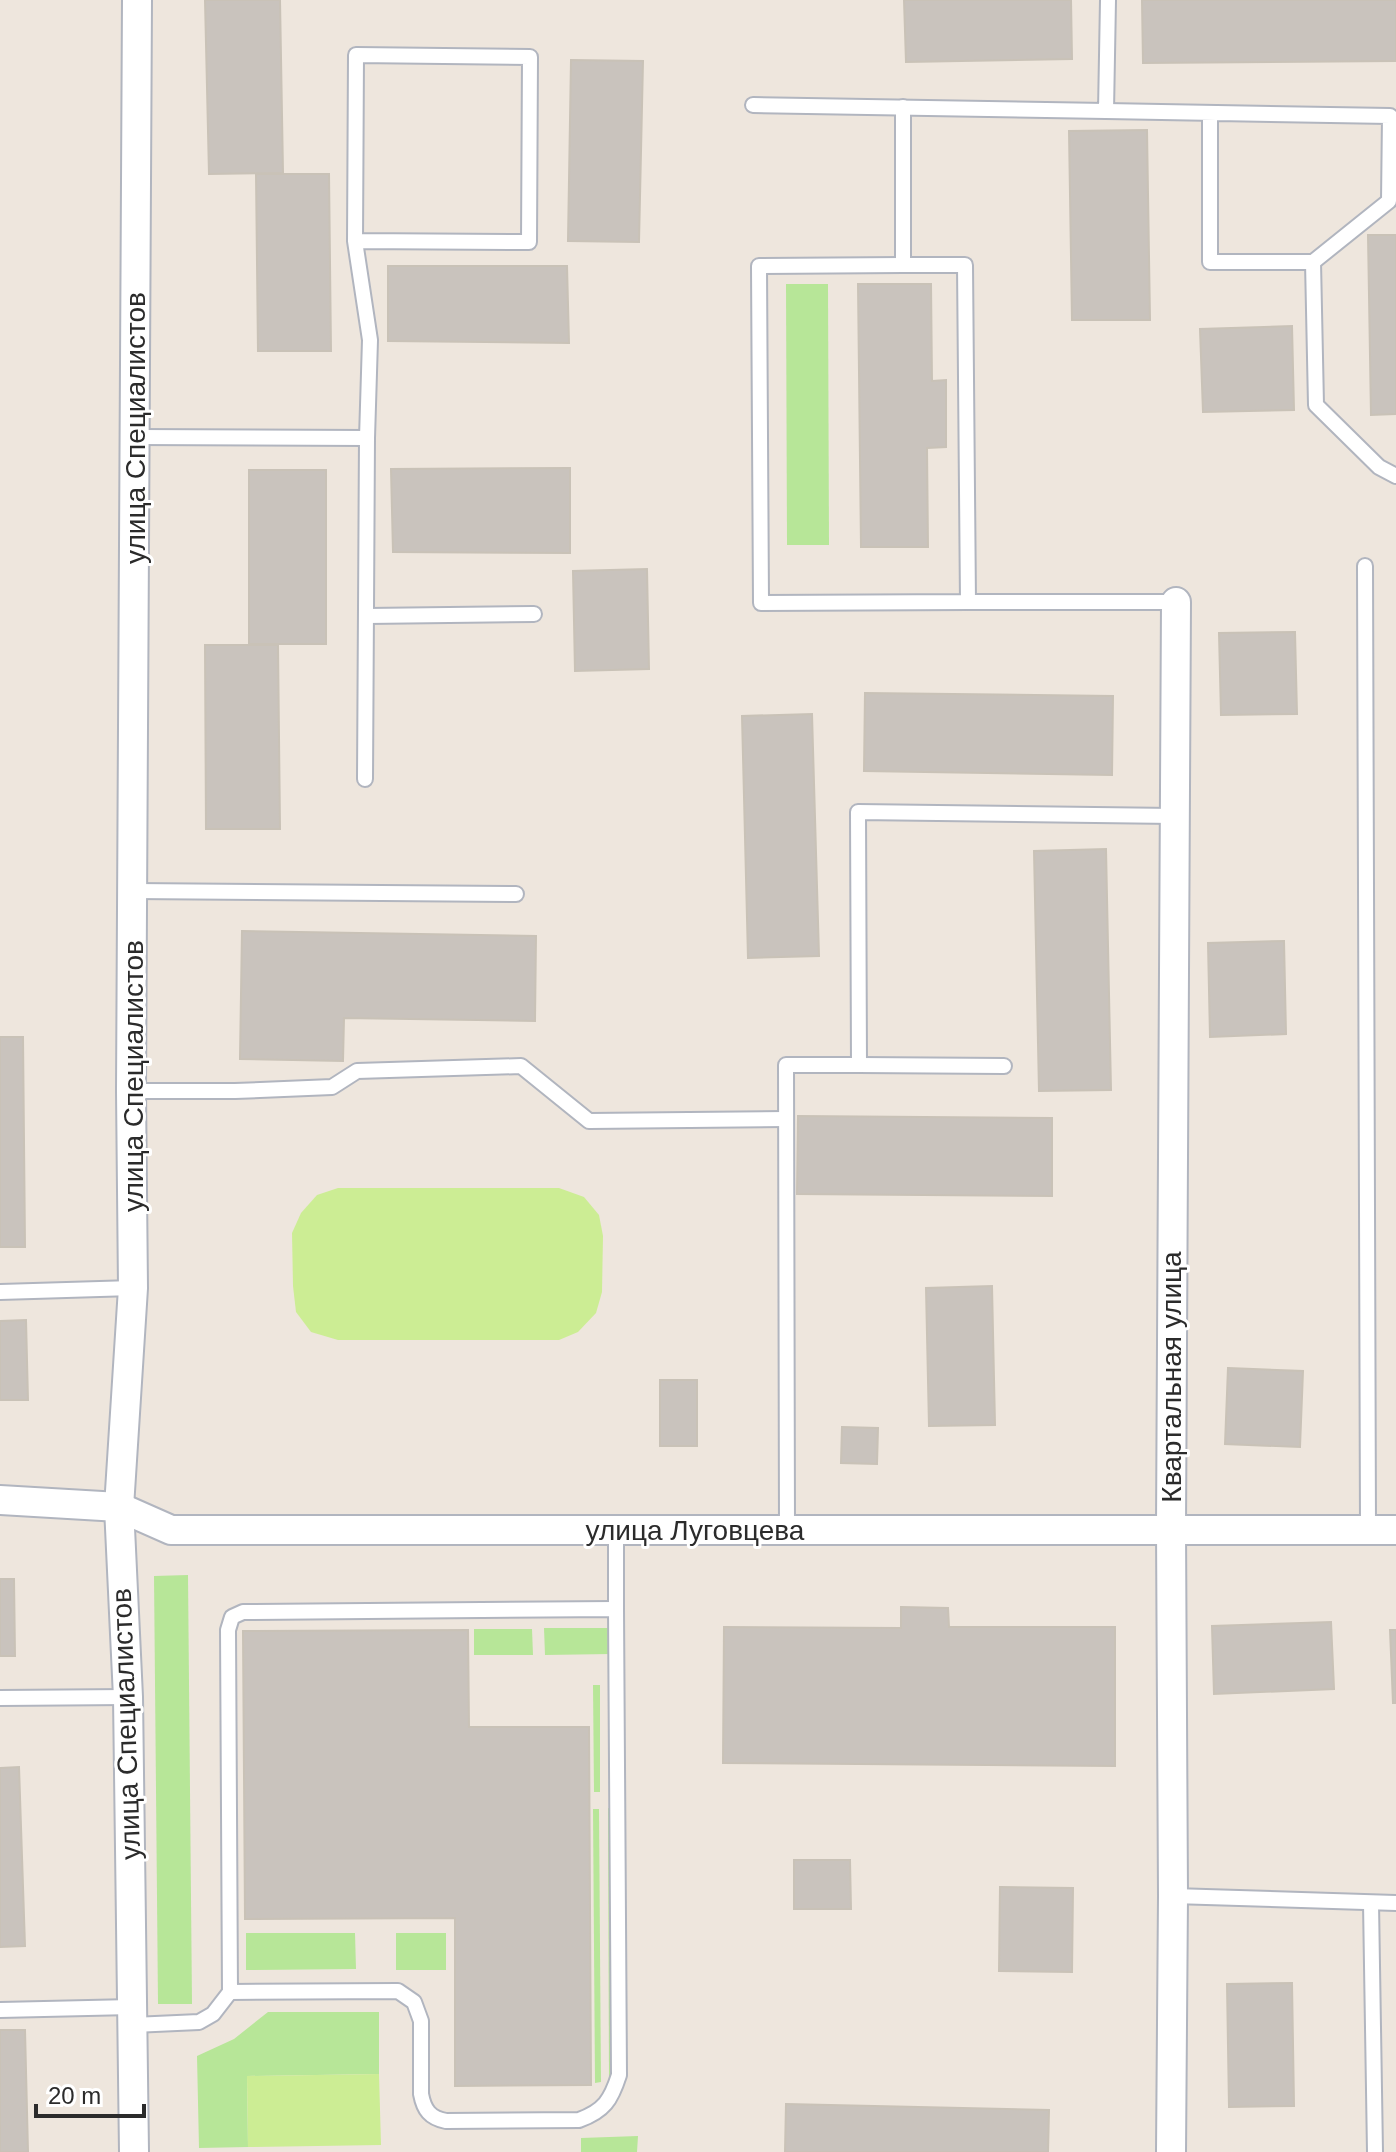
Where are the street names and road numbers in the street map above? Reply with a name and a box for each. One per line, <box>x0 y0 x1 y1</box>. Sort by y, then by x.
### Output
street label: улица Специалистов <box>120 292 151 564</box>
street label: улица Специалистов <box>118 940 149 1212</box>
street label: Квартальная улица <box>1156 1251 1187 1503</box>
street label: улица Луговцева <box>586 1515 805 1546</box>
street label: улица Специалистов <box>106 1588 146 1860</box>

